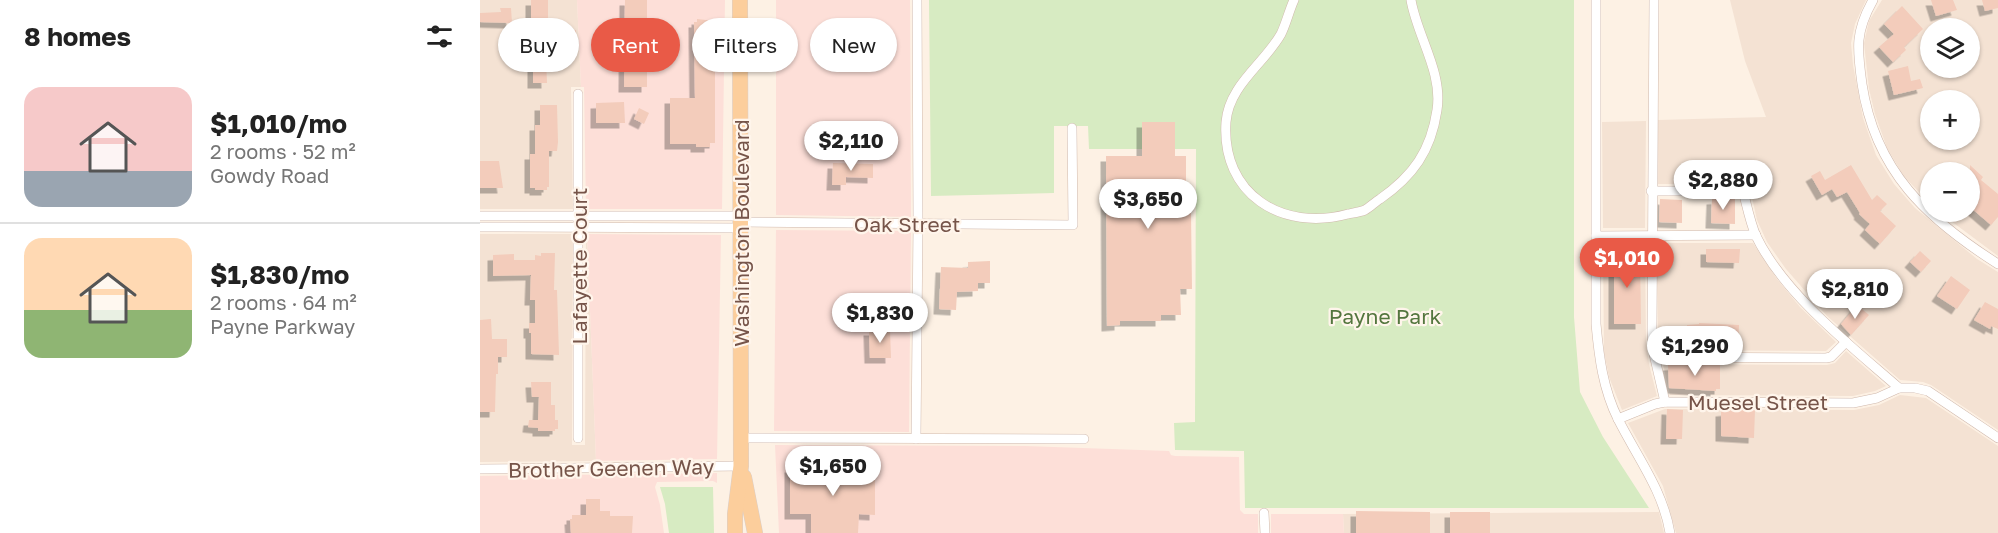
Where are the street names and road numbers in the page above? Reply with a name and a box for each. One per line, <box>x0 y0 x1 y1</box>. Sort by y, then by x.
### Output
street label: Washington Boulevard <box>728 119 754 347</box>
street label: Lafayette Court <box>566 188 592 344</box>
street label: Oak Street <box>854 211 960 237</box>
street label: Muesel Street <box>1688 389 1828 415</box>
street label: Brother Geenen Way <box>508 453 715 483</box>

